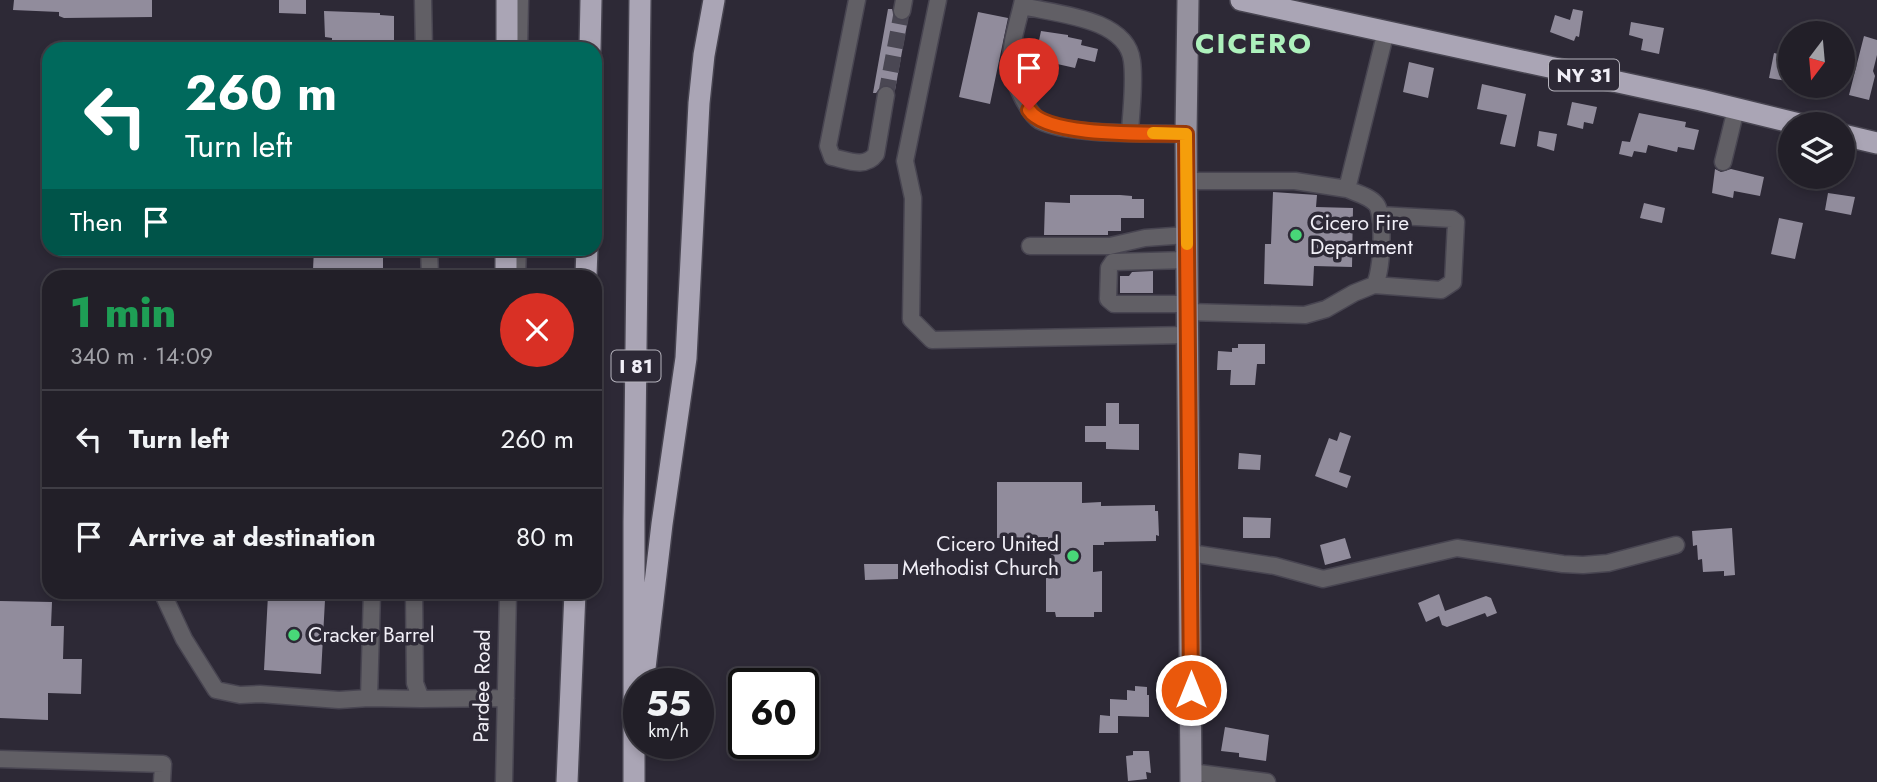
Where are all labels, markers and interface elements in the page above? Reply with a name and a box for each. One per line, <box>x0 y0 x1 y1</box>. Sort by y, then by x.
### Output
north arrow <box>1778 21 1855 98</box>
map controls <box>1778 21 1855 189</box>
district label: CICERO <box>1195 23 1313 64</box>
pin <box>999 38 1059 110</box>
icon: arrive <box>1010 49 1048 87</box>
text: 260 m <box>185 58 337 128</box>
road number: NY 31 <box>1549 60 1619 90</box>
icon: left <box>70 70 161 161</box>
button: layers <box>1778 112 1855 189</box>
text: Turn left <box>185 123 292 169</box>
text: Then <box>70 203 123 241</box>
icon: arrive <box>137 203 175 241</box>
place label: Cicero Fire Department <box>1310 208 1413 262</box>
marker: Cicero Fire Department <box>1288 227 1304 243</box>
text: 1 min <box>70 282 176 343</box>
button: close <box>500 293 574 367</box>
text: 340 m · 14:09 <box>70 339 213 373</box>
road number: I 81 <box>612 350 660 382</box>
icon: left <box>70 420 108 458</box>
text: Turn left <box>129 420 229 458</box>
text: 260 m <box>501 420 574 458</box>
icon: arrive <box>70 518 108 556</box>
text: Arrive at destination <box>129 518 376 556</box>
text: 80 m <box>516 518 574 556</box>
place label: Cicero United Methodist Church <box>902 529 1059 583</box>
marker: Cicero United Methodist Church <box>1065 548 1081 564</box>
place label: Cracker Barrel <box>308 620 435 650</box>
marker: Cracker Barrel <box>286 627 302 643</box>
street label: Pardee Road <box>466 629 498 743</box>
position arrow <box>1154 653 1228 727</box>
speed limit sign: 60 <box>728 668 819 759</box>
text: 55 <box>646 679 691 729</box>
text: km/h <box>648 718 689 744</box>

